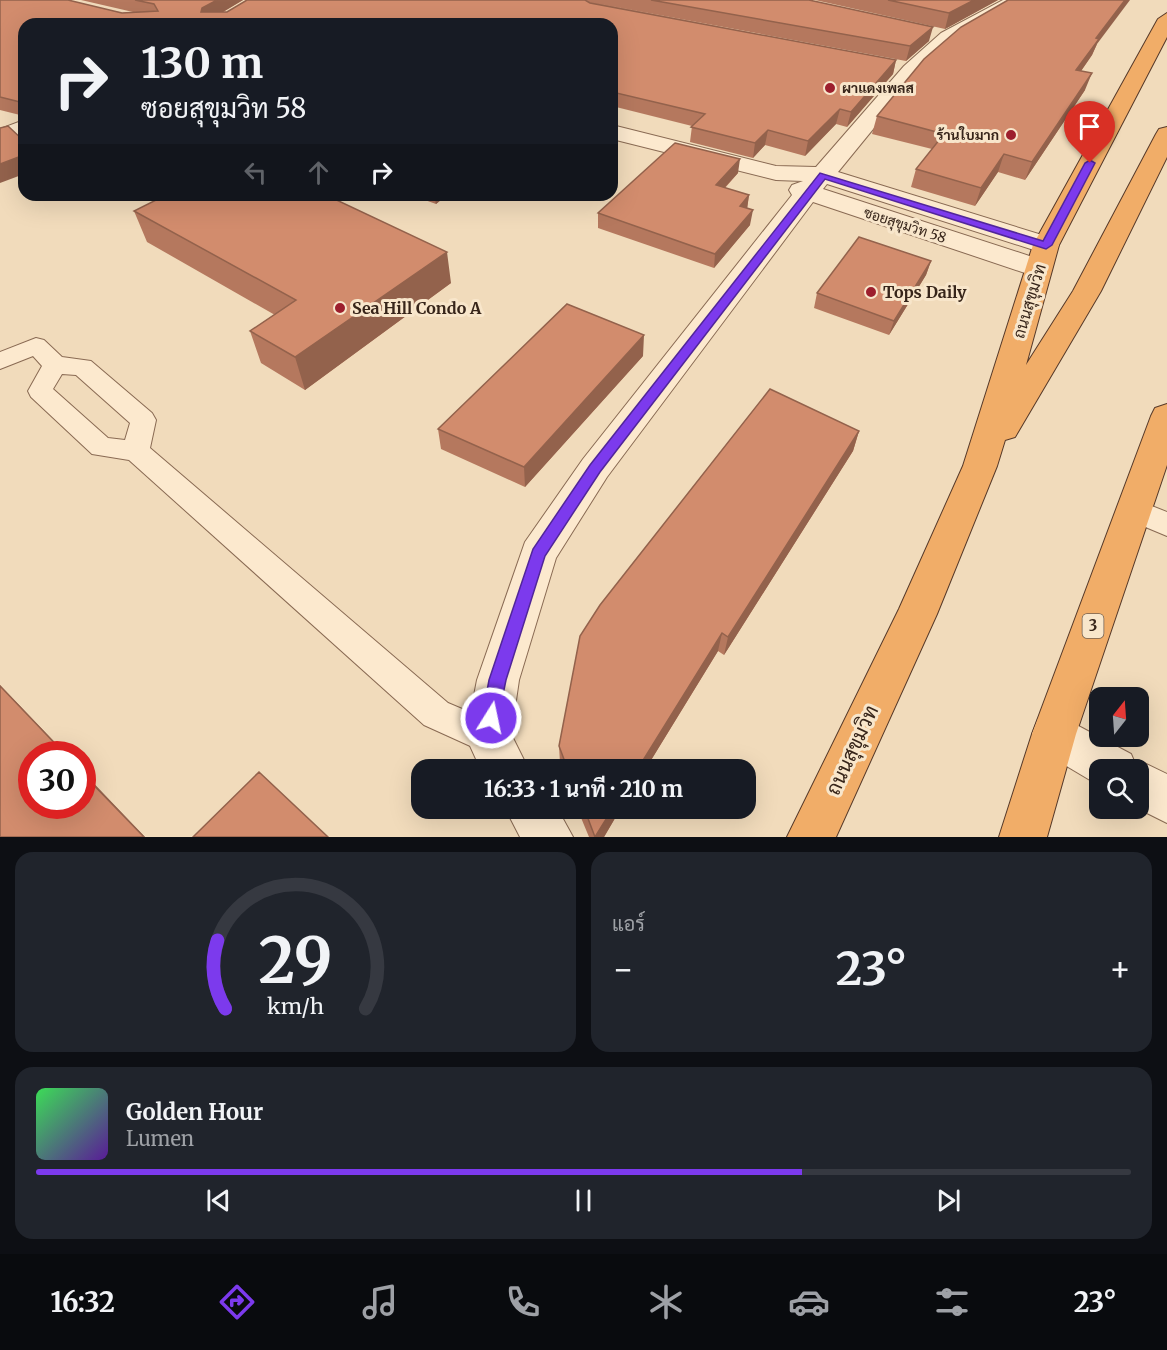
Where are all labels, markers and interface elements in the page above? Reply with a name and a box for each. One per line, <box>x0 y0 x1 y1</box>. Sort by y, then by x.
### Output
text: 130 m <box>141 37 263 89</box>
icon: right <box>42 42 120 120</box>
place label: ผาแดงเพลส <box>842 79 914 97</box>
marker: ผาแดงเพลส <box>823 81 837 95</box>
text: ซอยสุขุมวิท 58 <box>141 91 306 125</box>
pin <box>1064 101 1115 163</box>
icon: arrive <box>1073 110 1106 143</box>
place label: ร้านใบมาก <box>936 126 999 144</box>
marker: ร้านใบมาก <box>1004 128 1018 142</box>
icon: left <box>239 156 272 189</box>
icon: ahead <box>302 156 335 189</box>
icon: right <box>365 156 398 189</box>
street label: ซอยสุขุมวิท 58 <box>861 203 949 248</box>
street label: ถนนสุขุมวิท <box>1008 261 1052 341</box>
place label: Tops Daily <box>883 282 967 302</box>
marker: Tops Daily <box>864 285 878 299</box>
place label: Sea Hill Condo A <box>352 298 482 318</box>
marker: Sea Hill Condo A <box>333 301 347 315</box>
road number: 3 <box>1082 614 1104 638</box>
position arrow <box>459 686 523 750</box>
north arrow <box>1089 687 1149 747</box>
map controls <box>1089 687 1149 819</box>
street label: ถนนสุขุมวิท <box>820 701 885 800</box>
speed limit sign: 30 <box>18 741 96 819</box>
button: search <box>1089 759 1149 819</box>
text: 16:33 · 1 นาที · 210 m <box>484 775 683 803</box>
text: แอร์ <box>612 911 645 936</box>
text: 29 <box>258 922 333 1000</box>
text: 23° <box>836 941 907 997</box>
text: − <box>612 949 634 990</box>
text: + <box>1109 949 1131 990</box>
text: km/h <box>267 993 324 1020</box>
text: Golden Hour <box>126 1098 263 1126</box>
text: Lumen <box>126 1126 194 1151</box>
icon: previous <box>202 1184 235 1217</box>
icon: pause <box>567 1184 600 1217</box>
icon: next <box>932 1184 965 1217</box>
icon: directions <box>216 1281 258 1323</box>
icon: music <box>359 1281 401 1323</box>
icon: phone <box>502 1281 544 1323</box>
icon: climate <box>645 1281 687 1323</box>
icon: car <box>788 1281 830 1323</box>
icon: filters <box>931 1281 973 1323</box>
text: 16:32 <box>50 1285 115 1319</box>
text: 23° <box>1074 1285 1116 1319</box>

